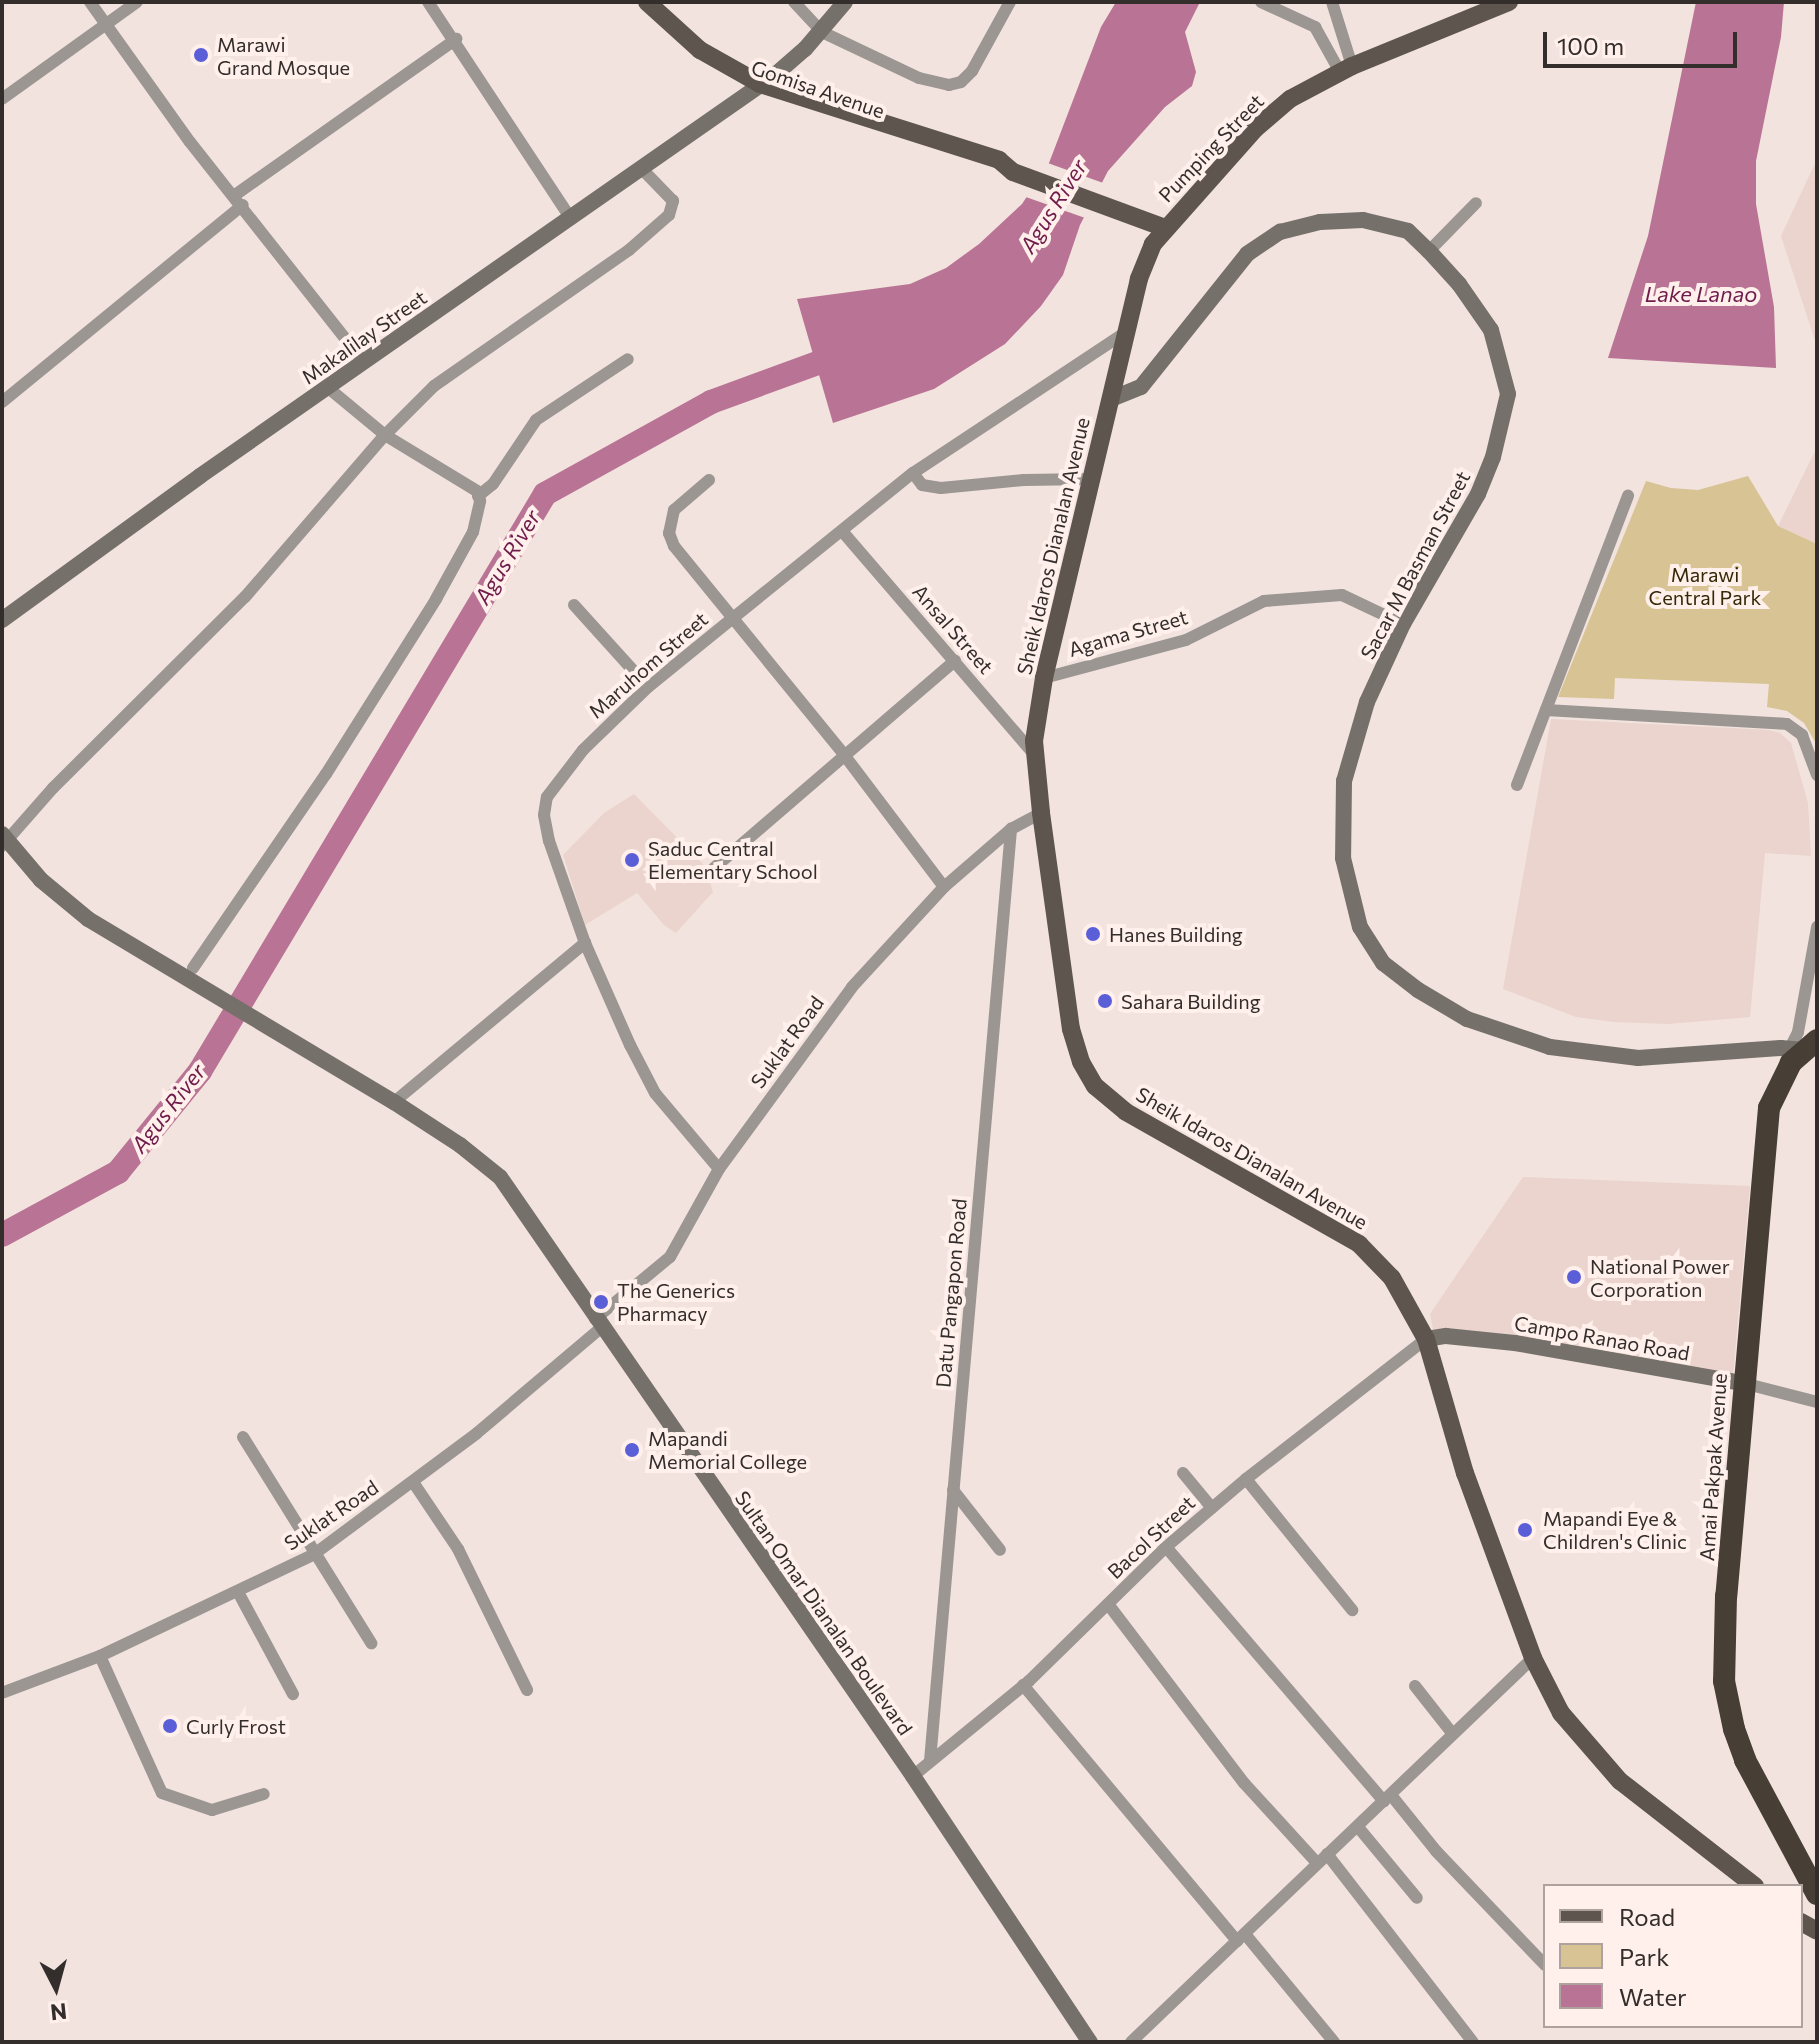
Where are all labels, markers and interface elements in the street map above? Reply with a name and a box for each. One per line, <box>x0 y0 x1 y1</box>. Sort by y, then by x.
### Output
scale bar <box>1547 16 1741 66</box>
text: 100 m <box>1557 31 1624 60</box>
place label: Marawi Grand Mosque <box>217 32 350 79</box>
marker: Marawi Grand Mosque <box>192 46 210 64</box>
street label: Gomisa Avenue <box>748 55 888 123</box>
street label: Pumping Street <box>1153 89 1269 207</box>
water label: Agus River <box>1014 154 1092 258</box>
water label: Lake Lanao <box>1645 281 1757 307</box>
street label: Makalilay Street <box>297 285 431 389</box>
street label: Sheik Idaros Dianalan Avenue <box>1012 415 1094 677</box>
street label: Sacar M Basman Street <box>1355 467 1475 663</box>
water label: Agus River <box>469 505 545 609</box>
park label: Marawi Central Park <box>1649 563 1761 610</box>
street label: Ansal Street <box>908 580 998 678</box>
street label: Agama Street <box>1066 605 1190 661</box>
street label: Maruhom Street <box>584 607 712 723</box>
place label: Saduc Central Elementary School <box>648 836 818 883</box>
marker: Saduc Central Elementary School <box>623 851 641 869</box>
place label: Hanes Building <box>1109 922 1243 946</box>
marker: Hanes Building <box>1084 925 1102 943</box>
place label: Sahara Building <box>1121 989 1260 1013</box>
street label: Suklat Road <box>746 991 828 1093</box>
marker: Sahara Building <box>1096 992 1114 1010</box>
water label: Agus River <box>125 1059 211 1157</box>
street label: Sheik Idaros Dianalan Avenue <box>1132 1082 1372 1234</box>
street label: Datu Pangapon Road <box>931 1197 971 1389</box>
place label: National Power Corporation <box>1590 1254 1730 1301</box>
marker: National Power Corporation <box>1565 1268 1583 1286</box>
place label: The Generics Pharmacy <box>617 1278 735 1325</box>
marker: The Generics Pharmacy <box>592 1293 610 1311</box>
street label: Campo Ranao Road <box>1513 1311 1691 1365</box>
street label: Amai Pakpak Avenue <box>1694 1372 1732 1562</box>
place label: Mapandi Memorial College <box>648 1426 807 1473</box>
marker: Mapandi Memorial College <box>623 1441 641 1459</box>
street label: Suklat Road <box>280 1475 382 1555</box>
street label: Sultan Omar Dianalan Boulevard <box>730 1486 918 1740</box>
street label: Bacol Street <box>1102 1490 1200 1584</box>
place label: Mapandi Eye & Children's Clinic <box>1543 1506 1687 1553</box>
marker: Mapandi Eye & Children's Clinic <box>1514 1519 1536 1541</box>
place label: Curly Frost <box>186 1714 286 1738</box>
marker: Curly Frost <box>161 1717 179 1735</box>
legend <box>1543 1884 1803 2028</box>
text: Road <box>1619 1902 1675 1931</box>
text: Park <box>1619 1942 1669 1971</box>
north arrow <box>16 1948 96 2028</box>
text: Water <box>1619 1982 1687 2011</box>
text: N <box>49 1998 68 2027</box>

